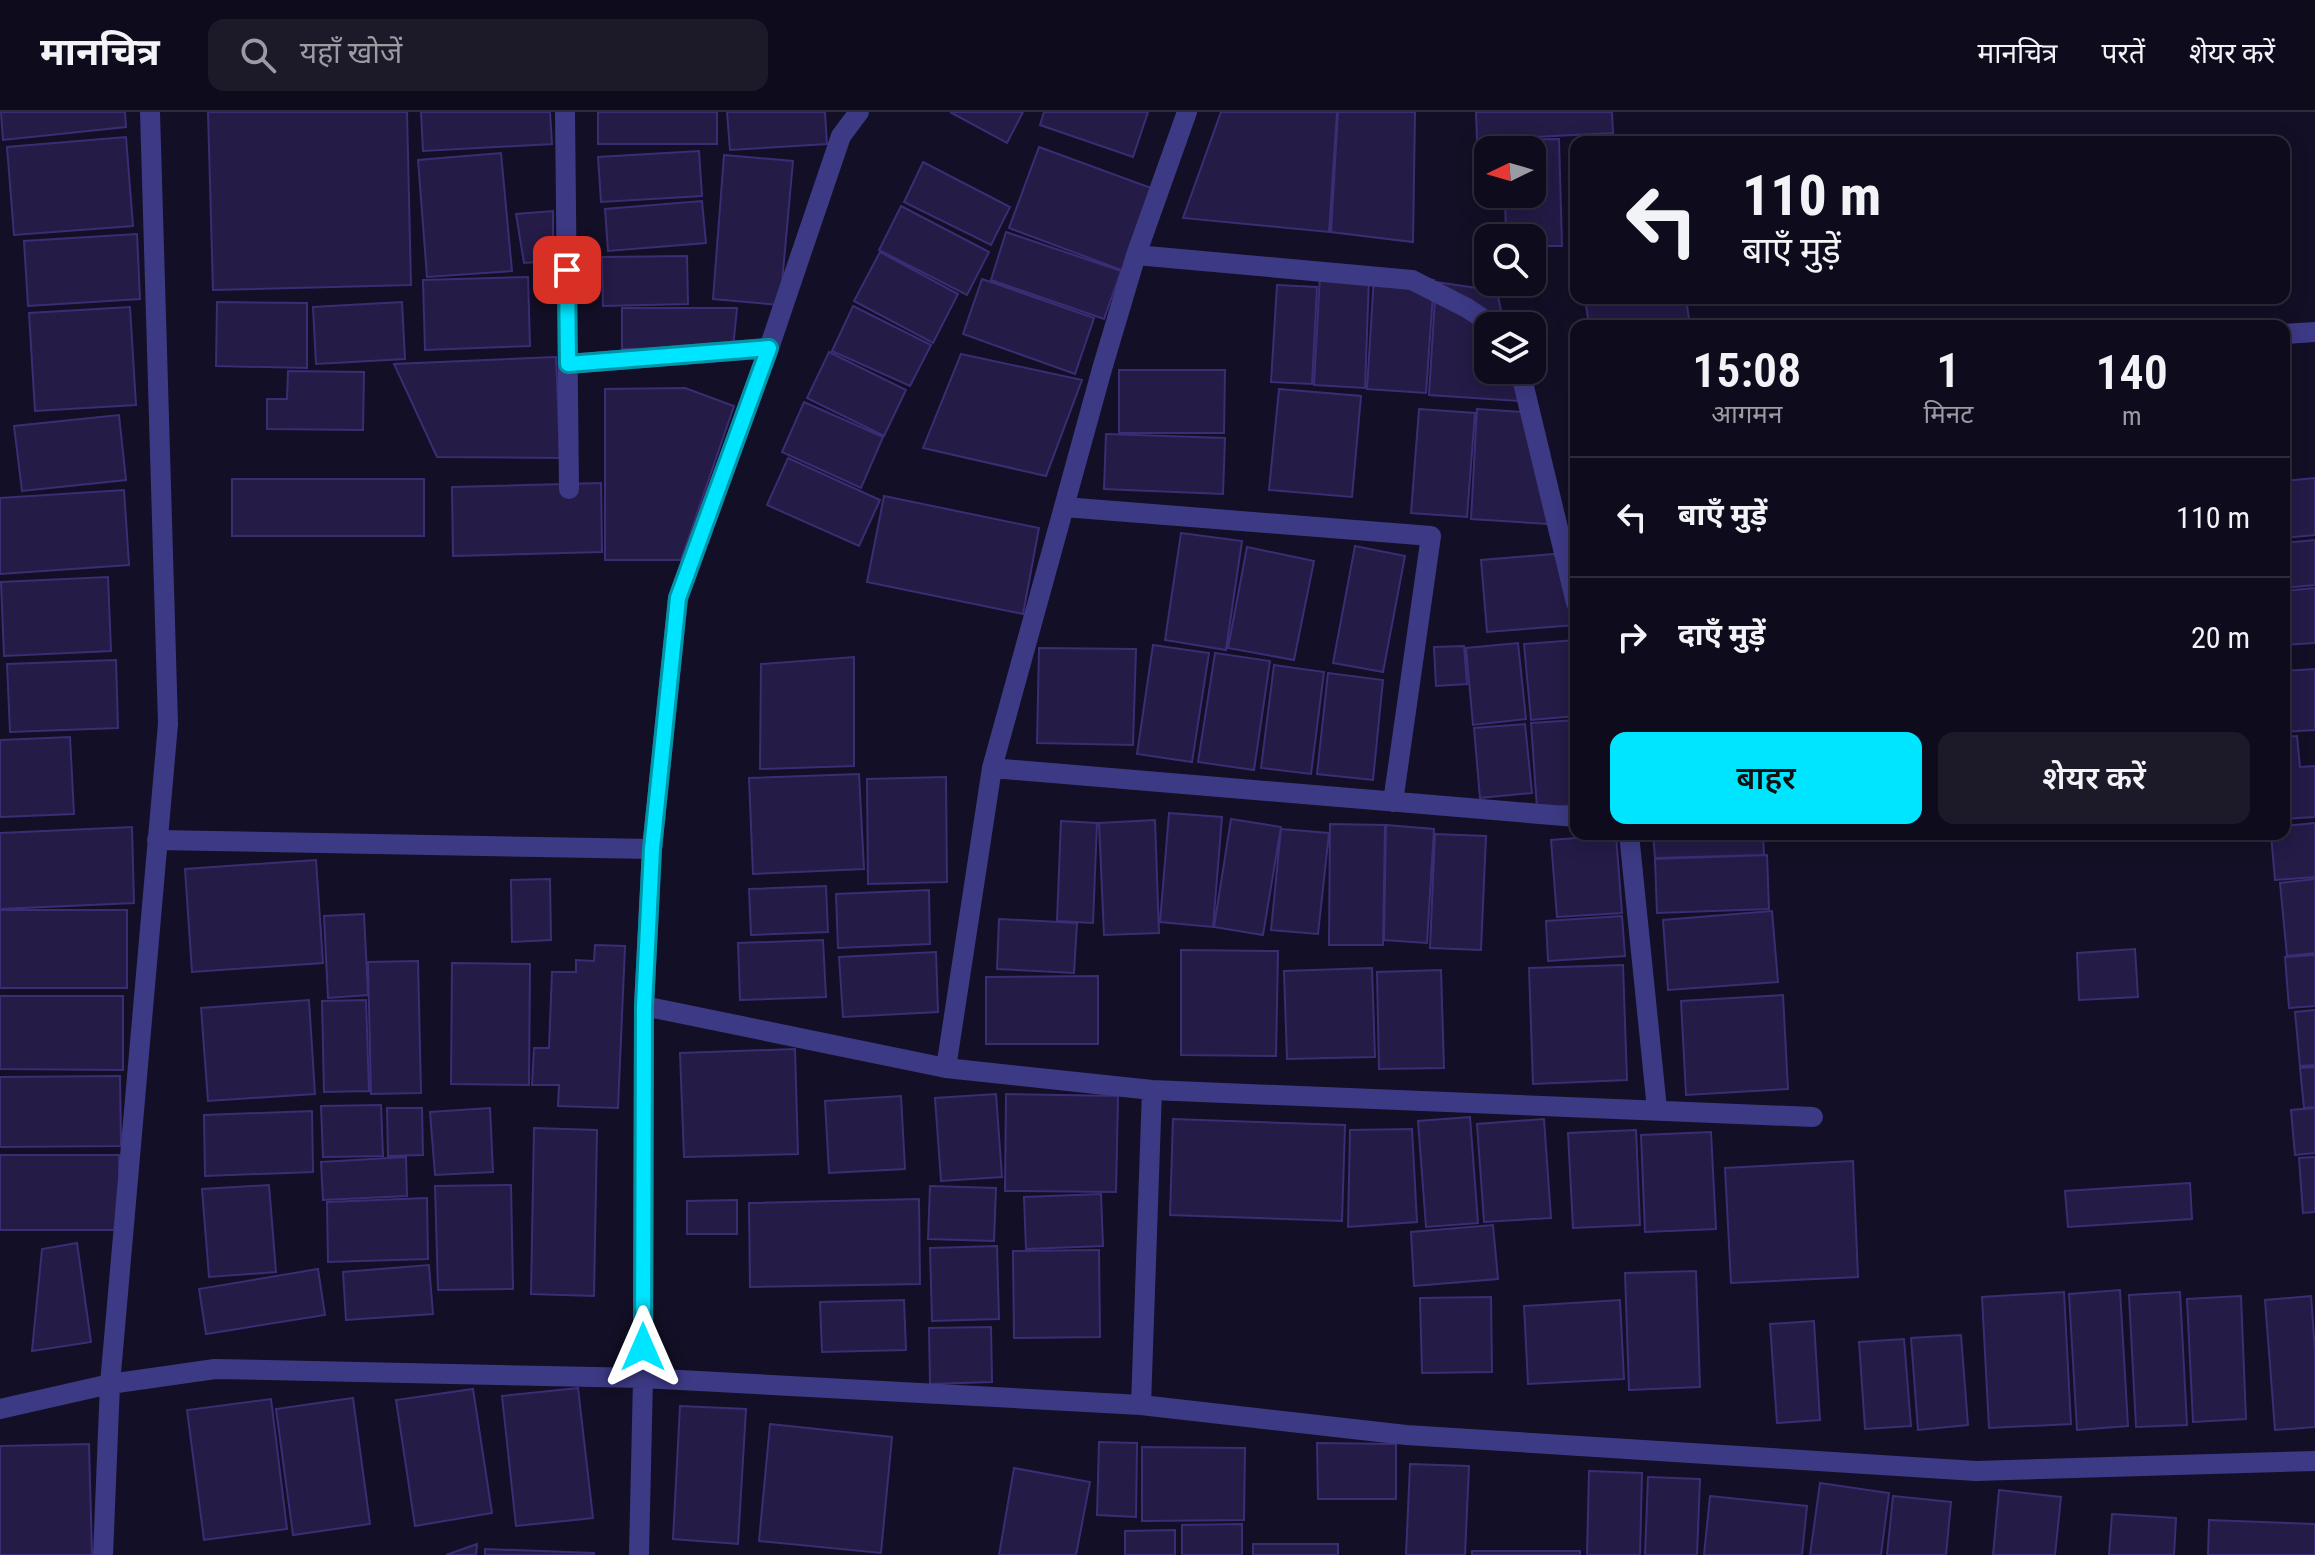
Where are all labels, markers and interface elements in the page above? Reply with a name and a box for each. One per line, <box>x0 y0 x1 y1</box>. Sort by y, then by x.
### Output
search box <box>208 19 768 91</box>
text: मानचित्र <box>40 30 160 74</box>
icon: search <box>236 33 280 77</box>
text: यहाँ खोजें <box>300 35 402 70</box>
text: मानचित्र <box>1978 37 2058 70</box>
text: परतें <box>2102 37 2145 70</box>
text: शेयर करें <box>2189 37 2275 70</box>
north arrow <box>1474 136 1546 208</box>
map controls <box>1474 136 1546 384</box>
text: 110 m <box>1742 163 1881 229</box>
icon: left <box>1610 168 1714 272</box>
button: search <box>1474 224 1546 296</box>
text: बाएँ मुड़ें <box>1742 230 1841 272</box>
pin <box>533 236 601 304</box>
icon: arrive <box>545 248 589 292</box>
button: layers <box>1474 312 1546 384</box>
text: 15:08 <box>1692 342 1801 399</box>
text: 1 <box>1936 342 1960 399</box>
text: 140 <box>2095 344 2168 401</box>
text: आगमन <box>1711 399 1782 429</box>
text: मिनट <box>1924 399 1973 429</box>
text: m <box>2122 401 2141 431</box>
icon: left <box>1610 495 1654 539</box>
text: बाएँ मुड़ें <box>1678 497 1767 532</box>
text: 110 m <box>2176 500 2250 535</box>
icon: right <box>1610 615 1654 659</box>
text: दाएँ मुड़ें <box>1678 617 1765 652</box>
text: 20 m <box>2191 620 2250 655</box>
button: बाहर <box>1610 732 1922 824</box>
button: शेयर करें <box>1938 732 2250 824</box>
position arrow <box>601 1305 685 1389</box>

